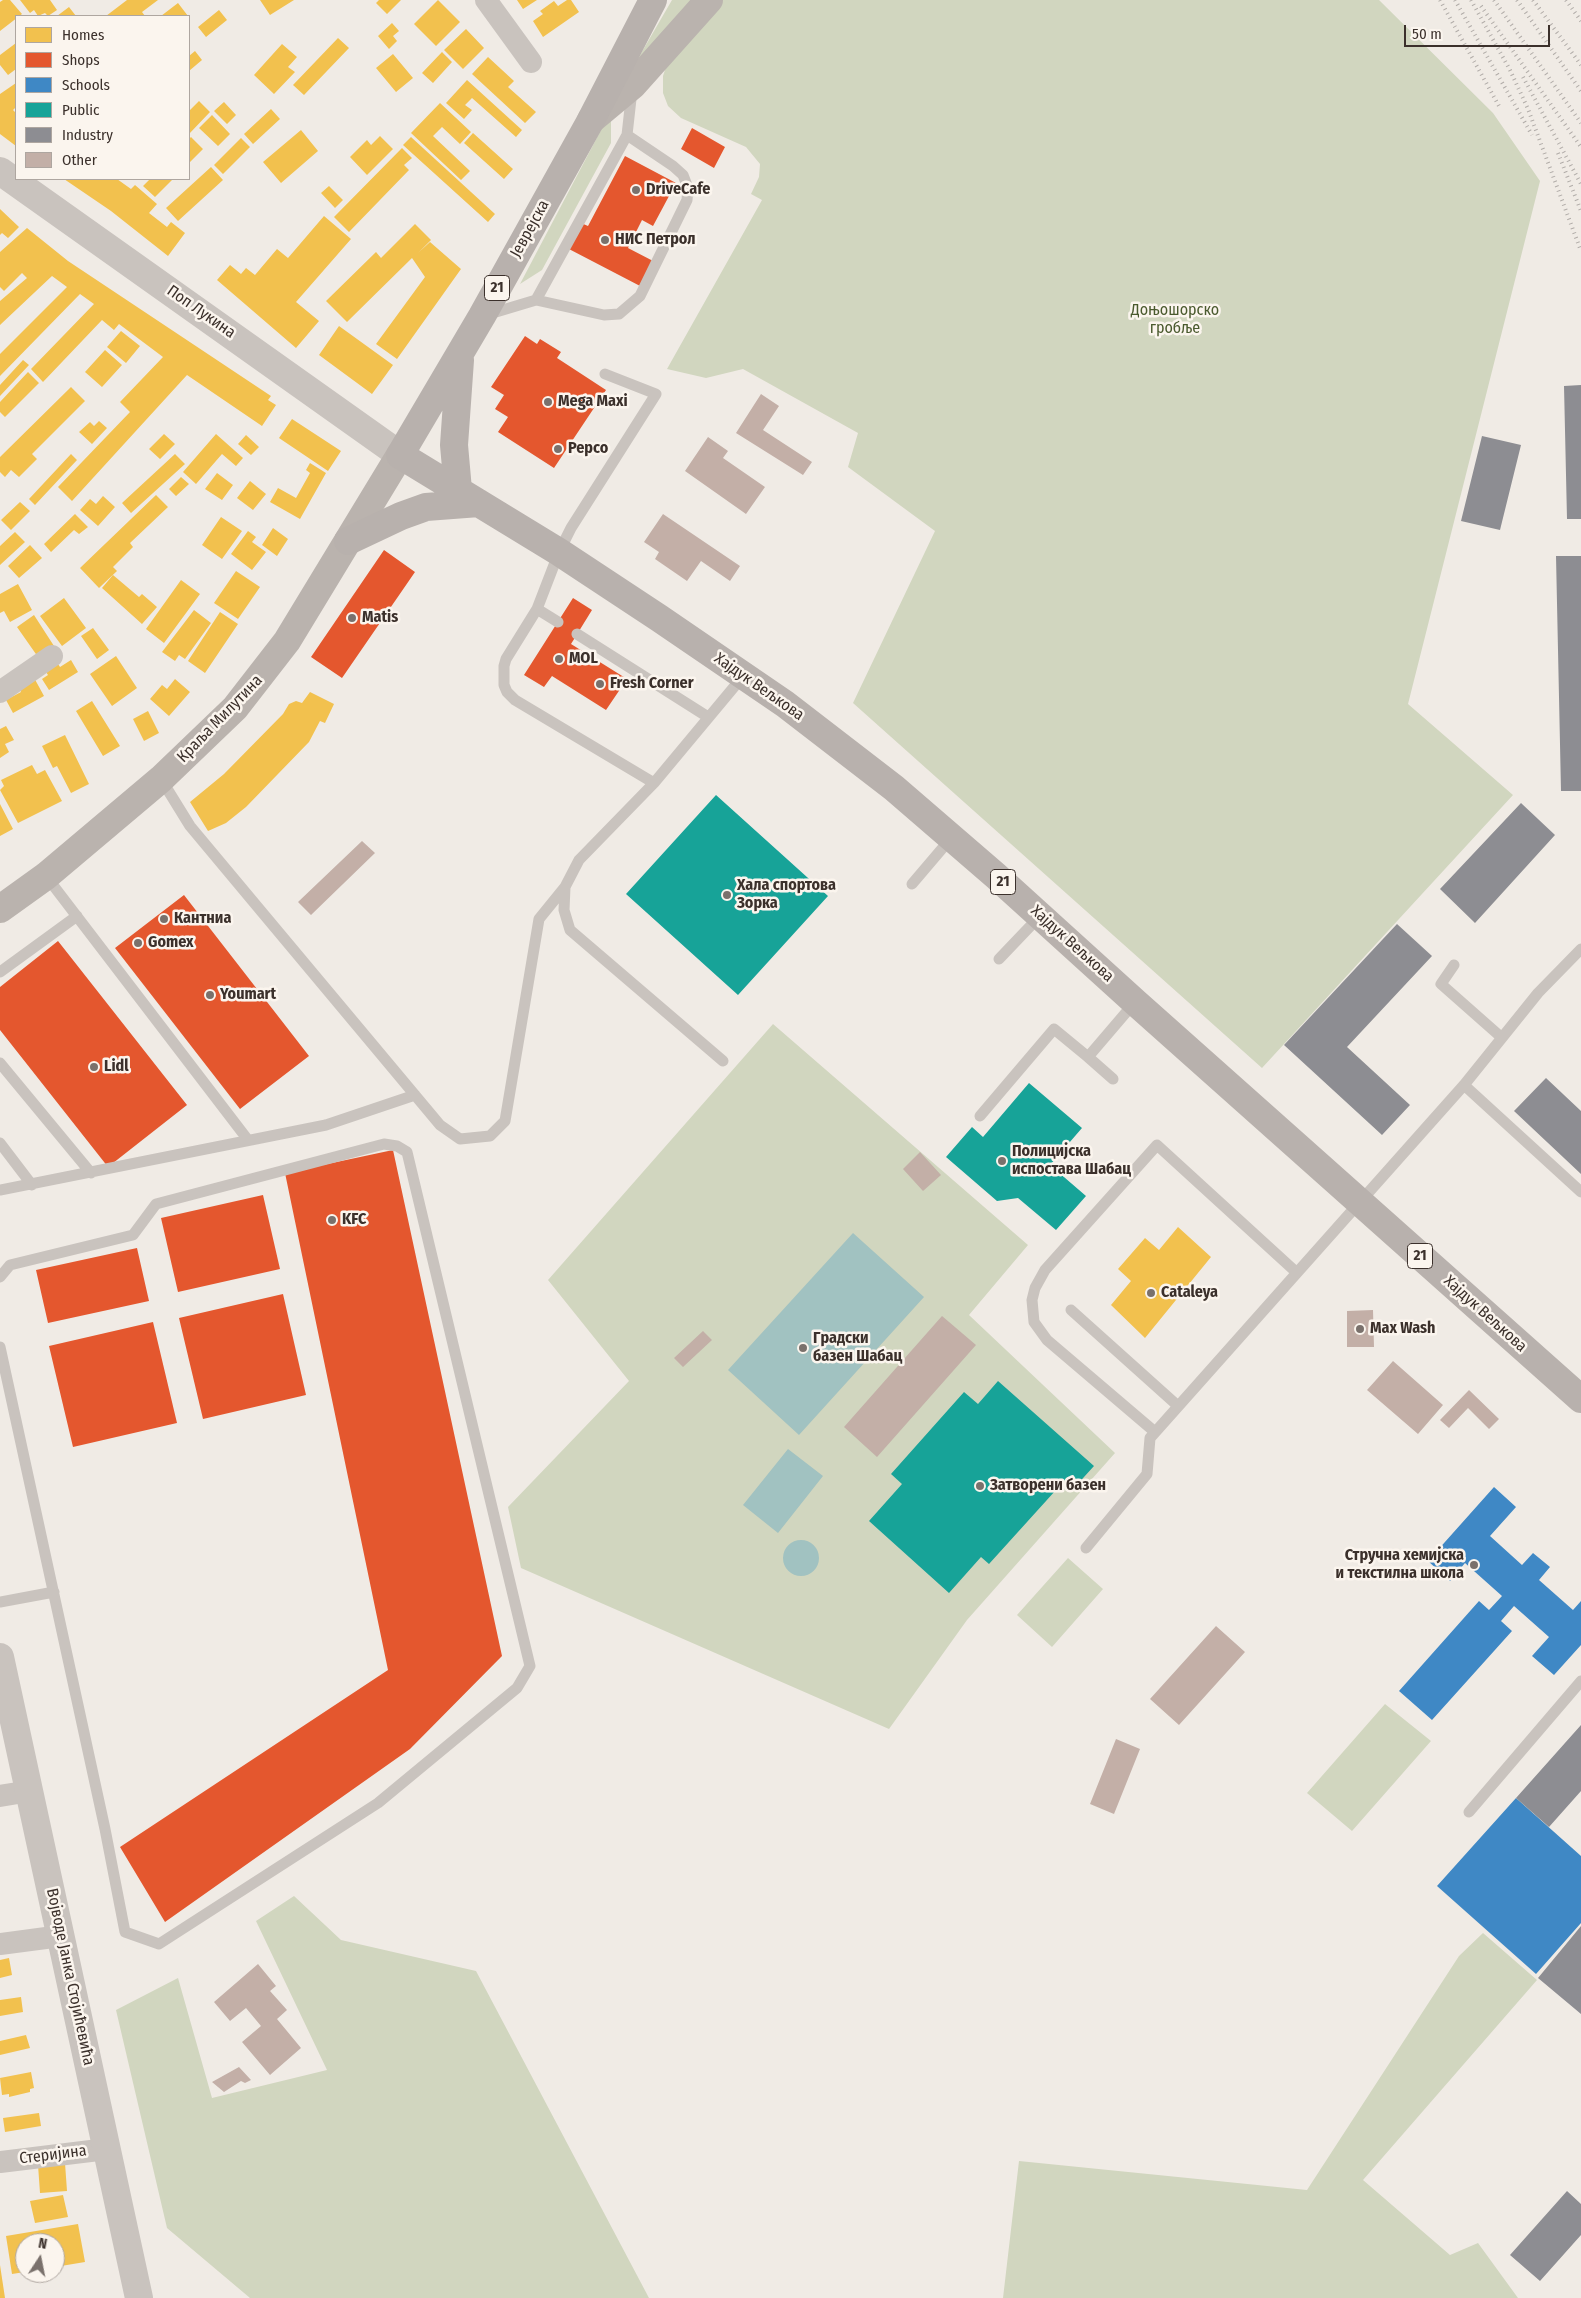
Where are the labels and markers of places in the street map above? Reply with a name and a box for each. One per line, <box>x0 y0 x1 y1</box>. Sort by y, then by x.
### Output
place label: DriveCafe <box>646 180 710 200</box>
marker: DriveCafe <box>630 184 642 196</box>
place label: НИС Петрол <box>615 230 695 250</box>
marker: НИС Петрол <box>599 234 611 246</box>
place label: Mega Maxi <box>558 392 628 412</box>
marker: Mega Maxi <box>542 396 554 408</box>
place label: Pepco <box>568 439 608 459</box>
marker: Pepco <box>552 443 564 455</box>
place label: Matis <box>362 608 398 628</box>
marker: Matis <box>346 612 358 624</box>
place label: MOL <box>569 649 598 669</box>
marker: MOL <box>553 653 565 665</box>
place label: Fresh Corner <box>610 674 694 694</box>
marker: Fresh Corner <box>594 678 606 690</box>
place label: Хала спортова Зорка <box>737 876 836 914</box>
marker: Хала спортова Зорка <box>721 889 733 901</box>
place label: Кантниа <box>174 909 231 929</box>
marker: Кантниа <box>158 913 170 925</box>
place label: Gomex <box>148 933 194 953</box>
marker: Gomex <box>132 937 144 949</box>
place label: Youmart <box>220 985 276 1005</box>
marker: Youmart <box>204 989 216 1001</box>
place label: Lidl <box>104 1057 129 1077</box>
marker: Lidl <box>88 1061 100 1073</box>
place label: Полицијска испостава Шабац <box>1012 1142 1131 1180</box>
marker: Полицијска испостава Шабац <box>996 1155 1008 1167</box>
place label: KFC <box>342 1210 366 1230</box>
marker: KFC <box>326 1214 338 1226</box>
place label: Cataleya <box>1161 1283 1218 1303</box>
marker: Cataleya <box>1145 1287 1157 1299</box>
place label: Max Wash <box>1370 1319 1435 1339</box>
marker: Max Wash <box>1354 1323 1366 1335</box>
place label: Градски базен Шабац <box>813 1329 902 1367</box>
marker: Градски базен Шабац <box>797 1342 809 1354</box>
place label: Затворени базен <box>990 1476 1106 1496</box>
marker: Затворени базен <box>974 1480 986 1492</box>
place label: Стручна хемијска и текстилна школа <box>1336 1546 1464 1584</box>
marker: Стручна хемијска и текстилна школа <box>1468 1559 1480 1571</box>

